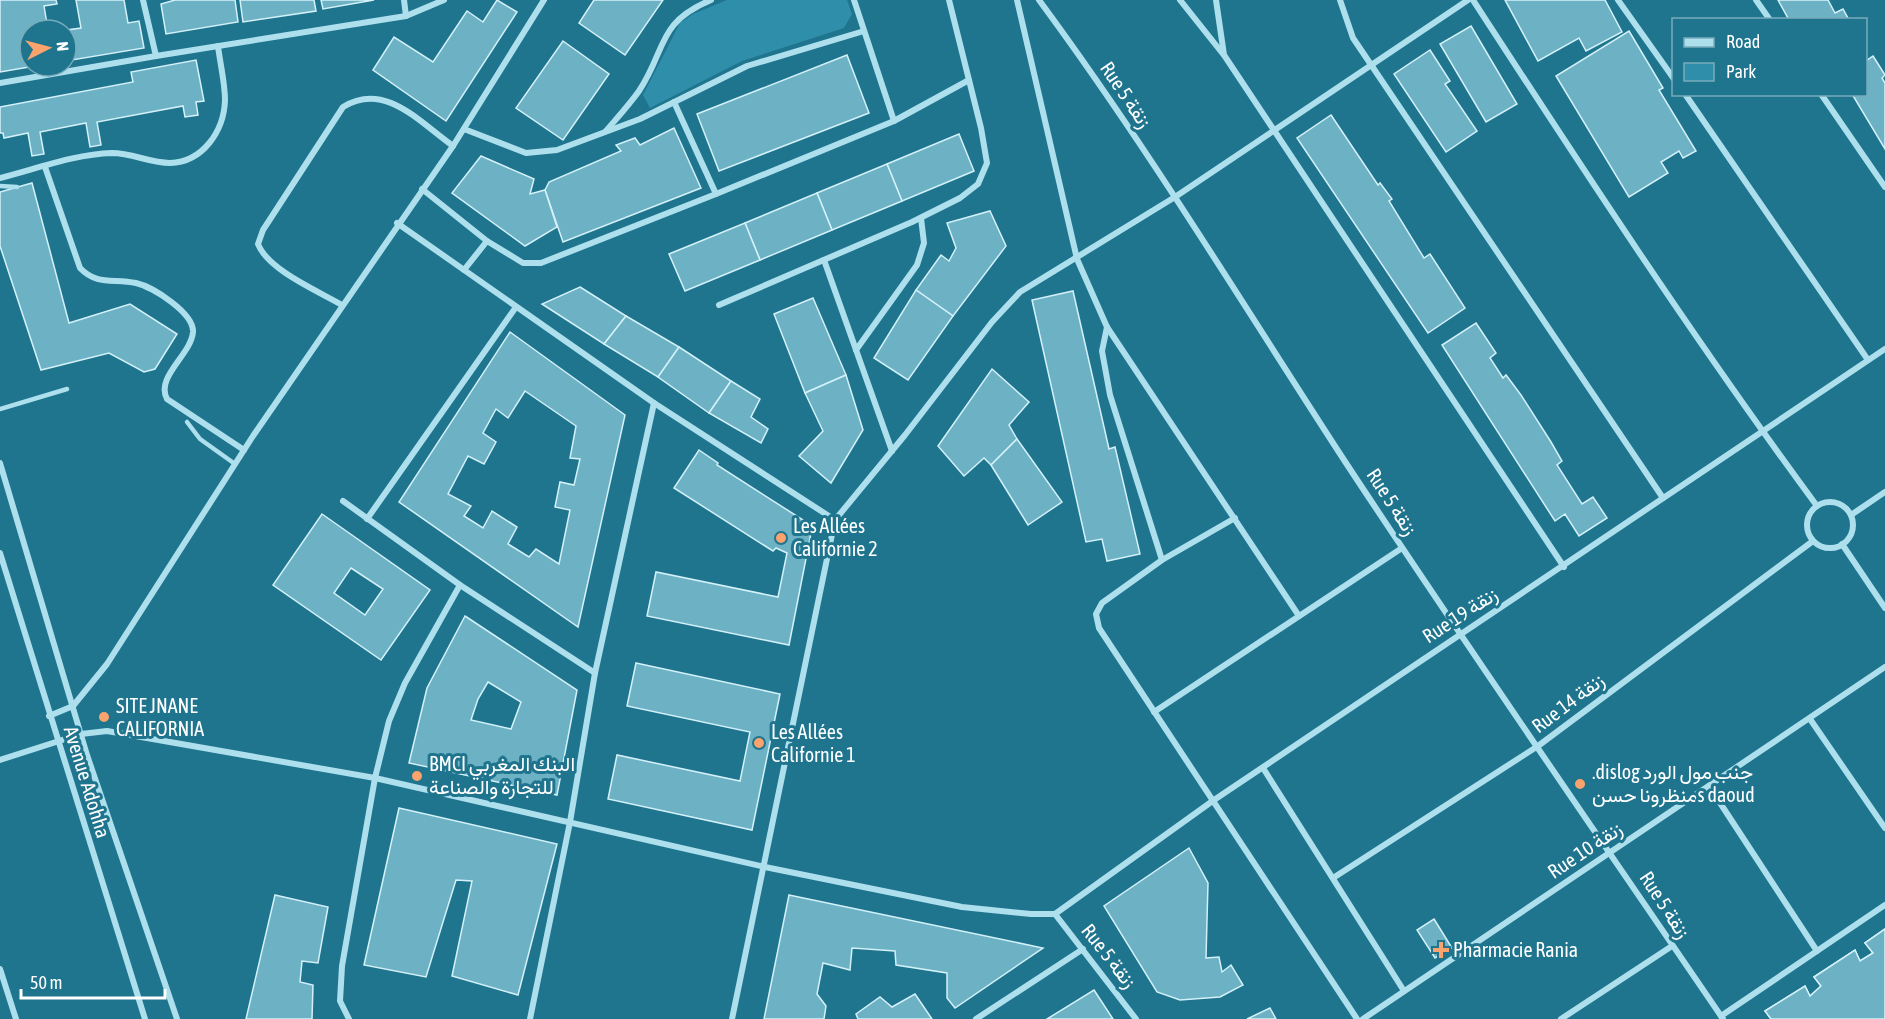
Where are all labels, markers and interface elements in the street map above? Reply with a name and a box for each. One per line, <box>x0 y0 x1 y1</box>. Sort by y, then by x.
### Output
north arrow <box>18 18 78 78</box>
legend <box>1672 18 1867 96</box>
text: Road <box>1726 31 1760 52</box>
text: N <box>53 41 72 52</box>
street label: Rue 5 زنقة <box>1094 57 1157 133</box>
text: Park <box>1726 61 1756 82</box>
street label: Rue 5 زنقة <box>1361 464 1423 541</box>
place label: Les Allées Californie 2 <box>793 514 878 560</box>
marker: Les Allées Californie 2 <box>774 531 788 545</box>
street label: Rue 19 زنقة <box>1418 582 1503 649</box>
street label: Rue 14 زنقة <box>1527 668 1610 739</box>
place label: SITE JNANE CALIFORNIA <box>116 694 204 740</box>
marker: SITE JNANE CALIFORNIA <box>97 710 111 724</box>
place label: Les Allées Californie 1 <box>771 720 856 766</box>
street label: Avenue Adohha <box>60 723 115 840</box>
marker: Les Allées Californie 1 <box>752 736 766 750</box>
place label: BMCI البنك المغربي للتجارة والصناعة <box>429 752 575 800</box>
place label: .dislog جنب مول الورد منظرونا حسنs daoud <box>1592 760 1755 808</box>
marker: BMCI البنك المغربي للتجارة والصناعة <box>410 769 424 783</box>
marker: .dislog جنب مول الورد منظرونا حسنs daoud <box>1573 777 1587 791</box>
street label: Rue 10 زنقة <box>1543 816 1627 884</box>
street label: Rue 5 زنقة <box>1634 867 1696 944</box>
street label: Rue 5 زنقة <box>1076 919 1142 994</box>
place label: Pharmacie Rania <box>1453 938 1578 961</box>
marker: Pharmacie Rania <box>1434 943 1448 957</box>
scale bar <box>21 962 165 1000</box>
text: 50 m <box>30 972 62 993</box>

